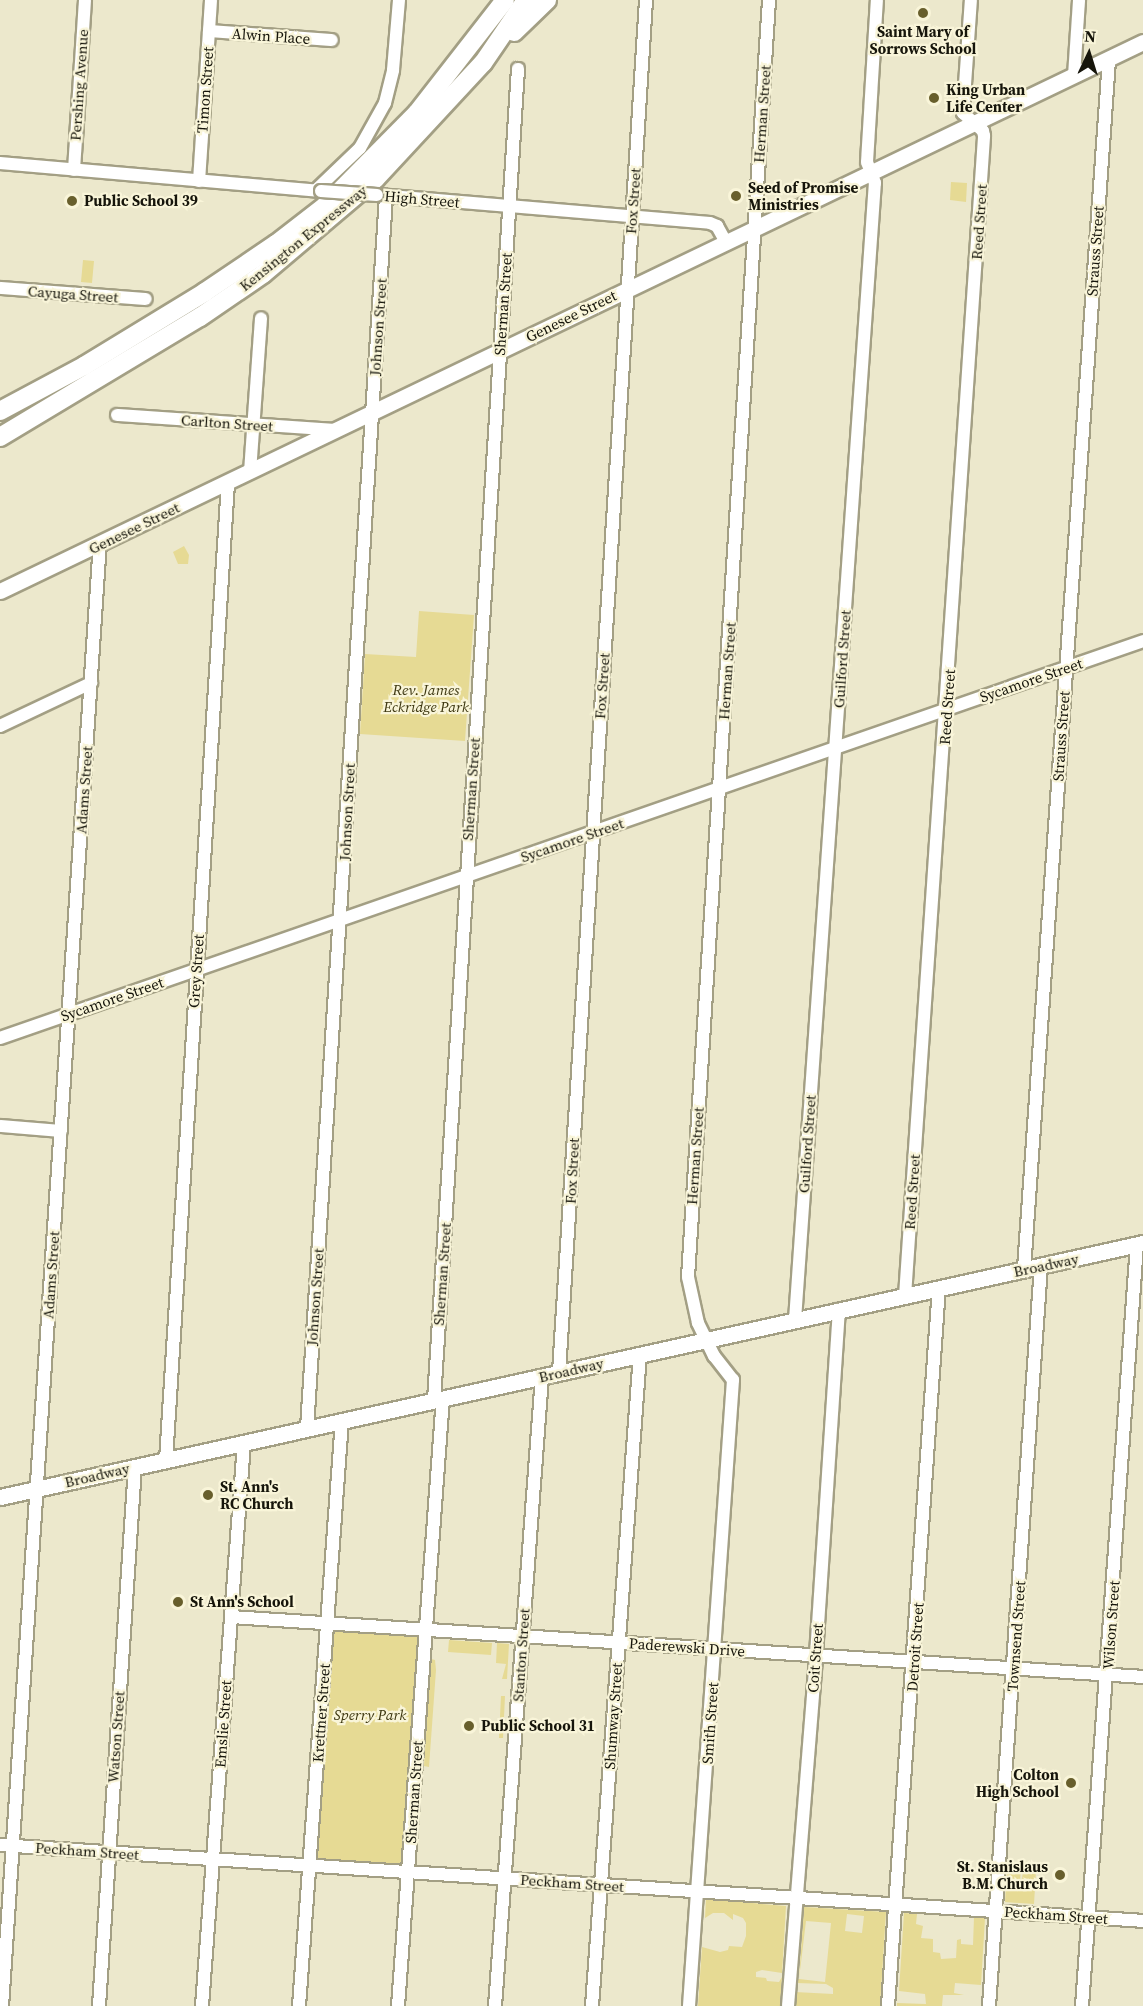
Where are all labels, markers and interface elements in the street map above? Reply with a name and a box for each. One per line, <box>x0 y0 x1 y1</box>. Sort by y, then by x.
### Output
marker: Saint Mary of Sorrows School <box>916 6 930 20</box>
place label: Saint Mary of Sorrows School <box>870 22 976 57</box>
street label: Alwin Place <box>231 24 311 48</box>
north arrow <box>1059 24 1119 84</box>
text: N <box>1084 25 1097 47</box>
street label: Pershing Avenue <box>66 29 92 141</box>
street label: Timon Street <box>193 46 217 134</box>
street label: Herman Street <box>750 65 774 163</box>
place label: King Urban Life Center <box>946 80 1025 115</box>
marker: King Urban Life Center <box>927 91 941 105</box>
street label: Fox Street <box>622 167 644 235</box>
place label: Seed of Promise Ministries <box>748 178 858 213</box>
street label: Kensington Expressway <box>236 181 370 295</box>
street label: Reed Street <box>967 184 991 260</box>
street label: High Street <box>384 187 460 211</box>
marker: Seed of Promise Ministries <box>729 189 743 203</box>
place label: Public School 39 <box>84 192 198 210</box>
marker: Public School 39 <box>65 194 79 208</box>
street label: Strauss Street <box>1083 205 1107 297</box>
street label: Sherman Street <box>490 252 516 356</box>
street label: Johnson Street <box>366 278 390 376</box>
street label: Cayuga Street <box>27 282 119 306</box>
street label: Genesee Street <box>523 286 619 346</box>
street label: Carlton Street <box>180 411 274 435</box>
street label: Genesee Street <box>86 498 182 558</box>
street label: Guilford Street <box>830 609 854 709</box>
street label: Herman Street <box>715 622 739 720</box>
street label: Fox Street <box>591 652 613 720</box>
street label: Sycamore Street <box>977 654 1085 706</box>
street label: Reed Street <box>935 669 959 745</box>
park label: Rev. James Eckridge Park <box>383 680 469 715</box>
street label: Strauss Street <box>1049 690 1073 782</box>
street label: Sherman Street <box>458 737 484 841</box>
street label: Adams Street <box>72 746 96 834</box>
street label: Johnson Street <box>335 763 359 861</box>
street label: Sycamore Street <box>518 814 626 866</box>
street label: Grey Street <box>184 934 208 1008</box>
street label: Sycamore Street <box>58 973 166 1025</box>
street label: Guilford Street <box>795 1094 819 1194</box>
street label: Herman Street <box>683 1107 707 1205</box>
street label: Fox Street <box>561 1137 583 1205</box>
street label: Reed Street <box>900 1154 924 1230</box>
street label: Sherman Street <box>429 1222 455 1326</box>
street label: Adams Street <box>39 1231 63 1319</box>
street label: Johnson Street <box>303 1248 327 1346</box>
street label: Broadway <box>1012 1249 1080 1281</box>
street label: Broadway <box>537 1354 605 1386</box>
street label: Broadway <box>63 1459 131 1491</box>
place label: St. Ann's RC Church <box>220 1477 293 1512</box>
marker: St. Ann's RC Church <box>201 1488 215 1502</box>
street label: Townsend Street <box>1003 1580 1029 1692</box>
street label: Wilson Street <box>1099 1580 1123 1670</box>
place label: St Ann's School <box>190 1593 294 1611</box>
marker: St Ann's School <box>171 1595 185 1609</box>
street label: Detroit Street <box>903 1602 927 1692</box>
street label: Stanton Street <box>509 1608 533 1702</box>
street label: Coit Street <box>804 1623 826 1693</box>
street label: Paderewski Drive <box>628 1634 746 1660</box>
street label: Shumway Street <box>600 1662 626 1770</box>
street label: Krettner Street <box>309 1663 333 1763</box>
street label: Emslie Street <box>211 1680 235 1768</box>
street label: Smith Street <box>698 1682 722 1764</box>
street label: Watson Street <box>104 1690 128 1784</box>
park label: Sperry Park <box>334 1706 406 1724</box>
place label: Public School 31 <box>481 1717 595 1735</box>
marker: Public School 31 <box>462 1719 476 1733</box>
street label: Sherman Street <box>401 1740 427 1844</box>
place label: Colton High School <box>976 1765 1059 1800</box>
marker: Colton High School <box>1064 1776 1078 1790</box>
street label: Peckham Street <box>35 1838 139 1864</box>
place label: St. Stanislaus B.M. Church <box>957 1857 1048 1892</box>
marker: St. Stanislaus B.M. Church <box>1053 1868 1067 1882</box>
street label: Peckham Street <box>520 1870 624 1896</box>
street label: Peckham Street <box>1004 1902 1108 1928</box>

